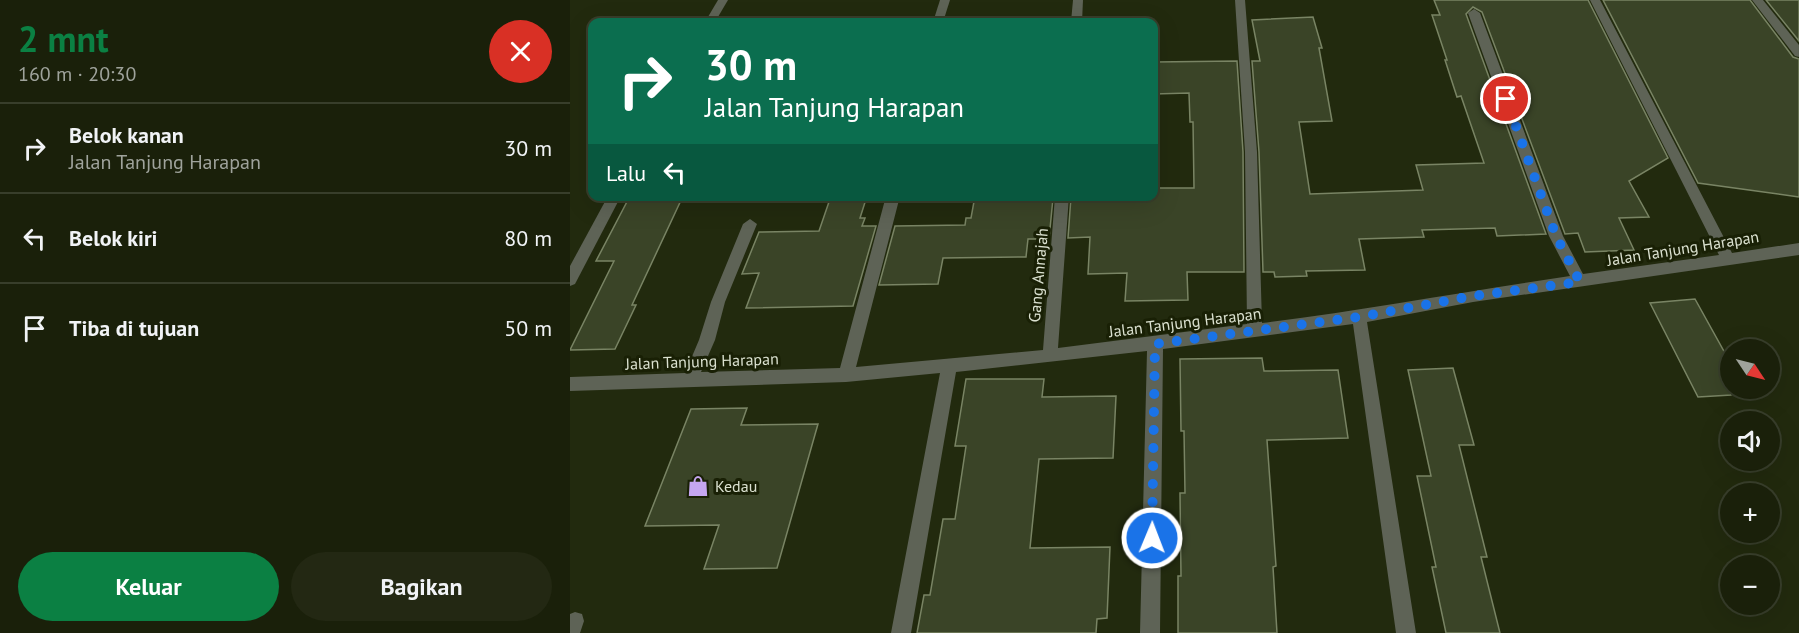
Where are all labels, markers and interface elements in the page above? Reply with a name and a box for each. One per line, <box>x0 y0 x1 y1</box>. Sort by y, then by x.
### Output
text: 2 mnt <box>18 15 109 62</box>
button: close <box>489 20 552 83</box>
text: 30 m <box>705 37 797 92</box>
icon: right <box>606 42 684 120</box>
text: 160 m · 20:30 <box>18 61 136 87</box>
pin <box>1480 73 1531 124</box>
icon: arrive <box>1489 82 1522 115</box>
text: Jalan Tanjung Harapan <box>705 90 964 124</box>
text: Belok kanan <box>69 121 184 149</box>
icon: right <box>18 132 51 165</box>
text: 30 m <box>504 134 552 162</box>
text: Jalan Tanjung Harapan <box>69 149 261 175</box>
icon: left <box>658 156 691 189</box>
text: Lalu <box>606 159 646 187</box>
icon: left <box>18 222 51 255</box>
text: Belok kiri <box>69 224 158 252</box>
text: 80 m <box>504 224 552 252</box>
street label: Jalan Tanjung Harapan <box>1605 226 1760 270</box>
street label: Gang Annajah <box>1024 227 1052 323</box>
street label: Jalan Tanjung Harapan <box>1107 303 1262 341</box>
icon: arrive <box>18 312 51 345</box>
text: Tiba di tujuan <box>69 314 199 342</box>
text: 50 m <box>504 314 552 342</box>
north arrow <box>1720 339 1780 399</box>
map controls <box>1720 339 1780 615</box>
street label: Jalan Tanjung Harapan <box>624 348 779 374</box>
button: sound <box>1720 411 1780 471</box>
shop icon: Kedau <box>686 474 710 498</box>
place label: Kedau <box>715 476 757 496</box>
button: + <box>1720 483 1780 543</box>
position arrow <box>1120 506 1184 570</box>
button: Keluar <box>18 552 279 621</box>
button: Bagikan <box>291 552 552 621</box>
button: − <box>1720 555 1780 615</box>

